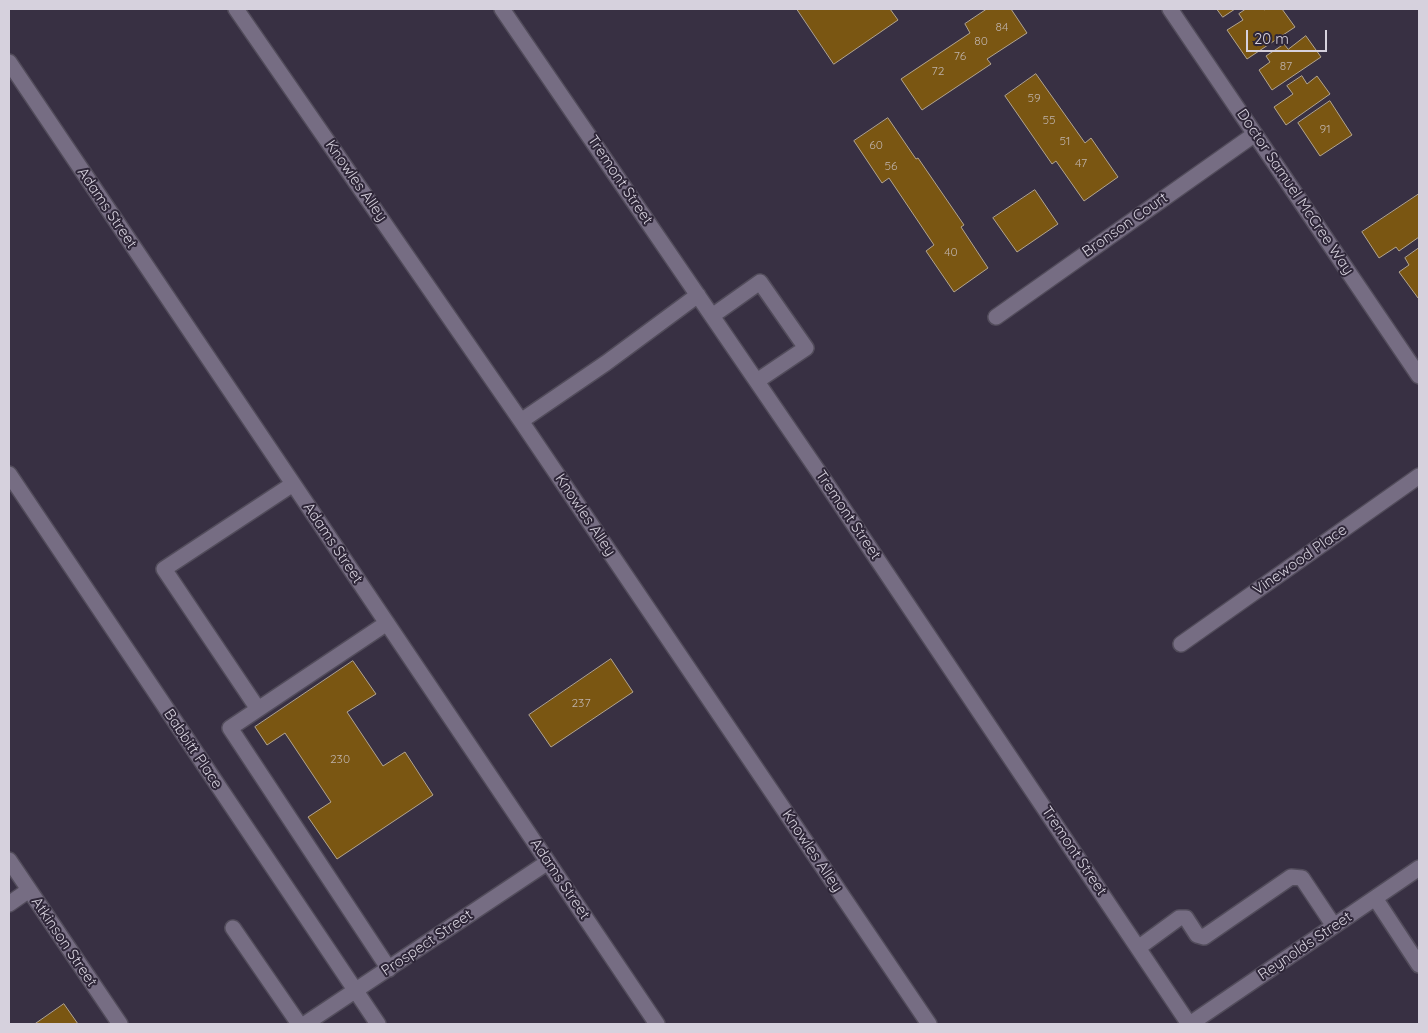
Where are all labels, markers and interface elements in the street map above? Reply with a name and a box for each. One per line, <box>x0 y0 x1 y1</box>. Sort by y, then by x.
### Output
house number: 84 <box>996 20 1008 34</box>
scale bar <box>1248 20 1329 52</box>
text: 20 m <box>1254 29 1289 48</box>
house number: 80 <box>974 34 988 48</box>
house number: 76 <box>954 49 966 63</box>
house number: 87 <box>1280 59 1292 73</box>
house number: 72 <box>932 64 944 78</box>
house number: 59 <box>1027 91 1041 105</box>
street label: Doctor Samuel McCree Way <box>1233 106 1357 278</box>
house number: 55 <box>1042 113 1056 127</box>
house number: 91 <box>1319 122 1331 136</box>
street label: Tremont Street <box>584 132 656 228</box>
house number: 51 <box>1060 134 1070 148</box>
street label: Knowles Alley <box>321 137 391 225</box>
house number: 60 <box>869 138 883 152</box>
house number: 47 <box>1075 156 1087 170</box>
house number: 56 <box>885 159 897 173</box>
street label: Adams Street <box>73 164 141 252</box>
street label: Bronson Court <box>1079 189 1171 261</box>
house number: 40 <box>944 245 958 259</box>
street label: Tremont Street <box>812 467 884 563</box>
street label: Knowles Alley <box>551 470 619 560</box>
street label: Adams Street <box>299 499 367 587</box>
street label: Vinewood Place <box>1250 521 1350 599</box>
house number: 237 <box>571 696 591 710</box>
street label: Babbitt Place <box>160 706 226 792</box>
house number: 230 <box>330 752 350 766</box>
street label: Tremont Street <box>1038 803 1110 899</box>
street label: Knowles Alley <box>778 806 846 896</box>
street label: Adams Street <box>526 835 594 923</box>
street label: Atkinson Street <box>27 894 101 990</box>
street label: Prospect Street <box>378 906 476 980</box>
street label: Reynolds Street <box>1255 908 1355 984</box>

